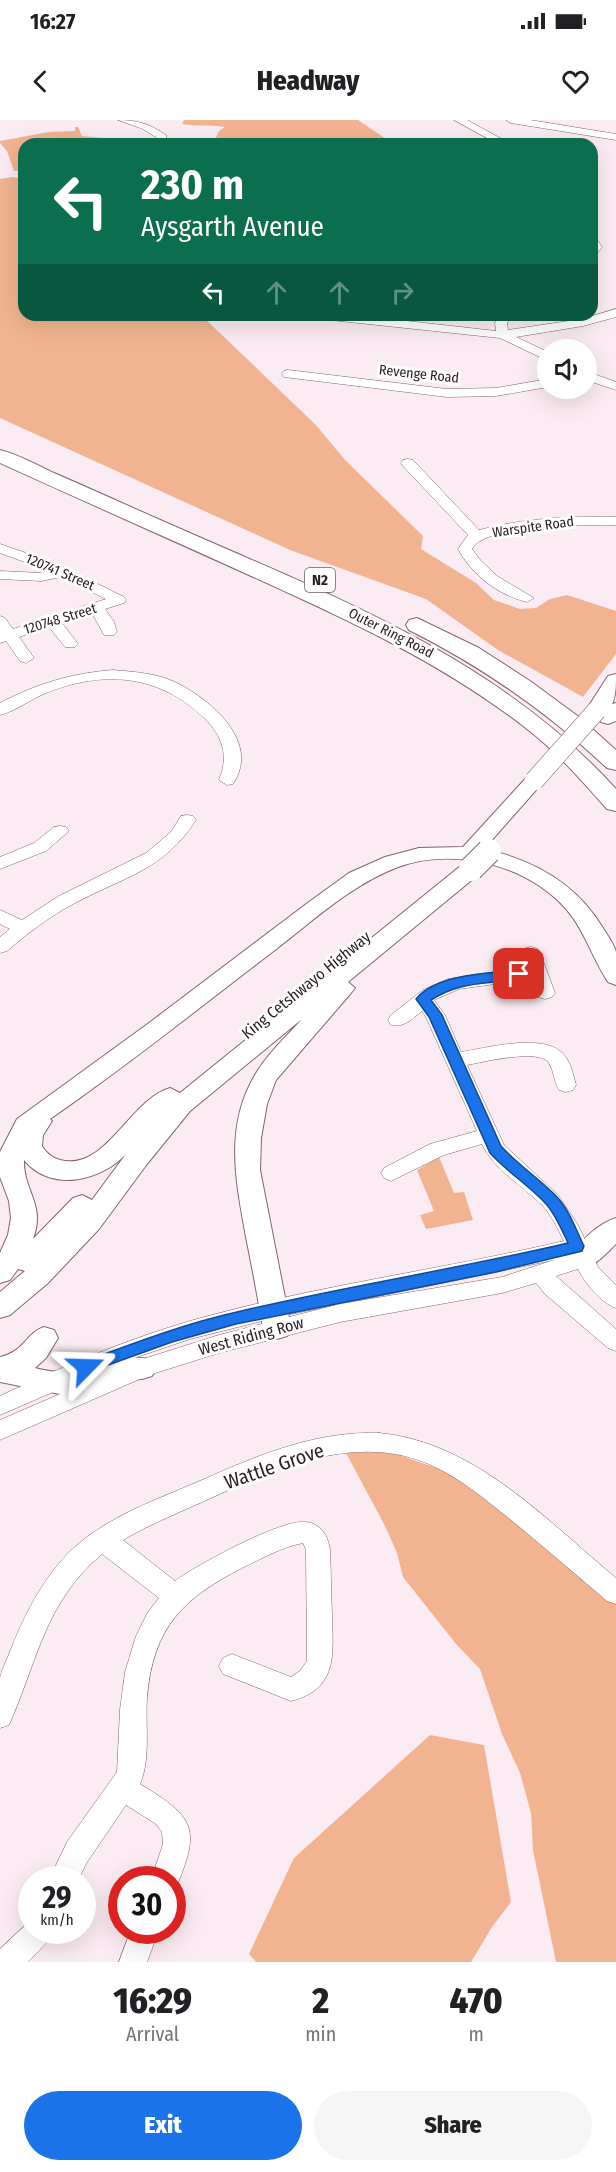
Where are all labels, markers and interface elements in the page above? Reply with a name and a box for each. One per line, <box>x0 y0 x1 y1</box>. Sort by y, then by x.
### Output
text: 16:27 <box>30 8 75 35</box>
icon: back <box>24 65 57 98</box>
text: Headway <box>257 65 359 97</box>
icon: heart <box>559 65 592 98</box>
text: 230 m <box>141 160 244 210</box>
icon: left <box>42 162 120 240</box>
text: Aysgarth Avenue <box>141 211 324 243</box>
icon: left <box>197 276 230 309</box>
icon: ahead <box>260 276 293 309</box>
icon: ahead <box>323 276 356 309</box>
icon: right <box>386 276 419 309</box>
map controls <box>537 339 597 399</box>
button: sound <box>537 339 597 399</box>
street label: Revenge Road <box>378 361 460 387</box>
street label: Warspite Road <box>491 513 575 541</box>
street label: 120741 Street <box>23 550 97 594</box>
road number: N2 <box>305 568 335 592</box>
street label: 120748 Street <box>21 600 99 638</box>
street label: Outer Ring Road <box>346 604 436 662</box>
street label: King Cetshwayo Highway <box>238 927 375 1043</box>
pin <box>493 948 544 999</box>
icon: arrive <box>502 957 535 990</box>
street label: West Riding Row <box>196 1313 306 1359</box>
position arrow <box>54 1335 118 1399</box>
street label: Wattle Grove <box>221 1438 327 1494</box>
speed limit sign: 30 <box>108 1866 186 1944</box>
text: 29 <box>42 1880 72 1916</box>
text: km/h <box>40 1911 74 1929</box>
text: 16:29 <box>113 1979 192 2023</box>
text: 2 <box>312 1979 329 2023</box>
text: 470 <box>449 1979 503 2023</box>
text: Arrival <box>126 2022 179 2046</box>
text: min <box>305 2022 336 2046</box>
text: m <box>468 2022 484 2046</box>
button: Exit <box>24 2091 302 2160</box>
button: Share <box>314 2091 592 2160</box>

